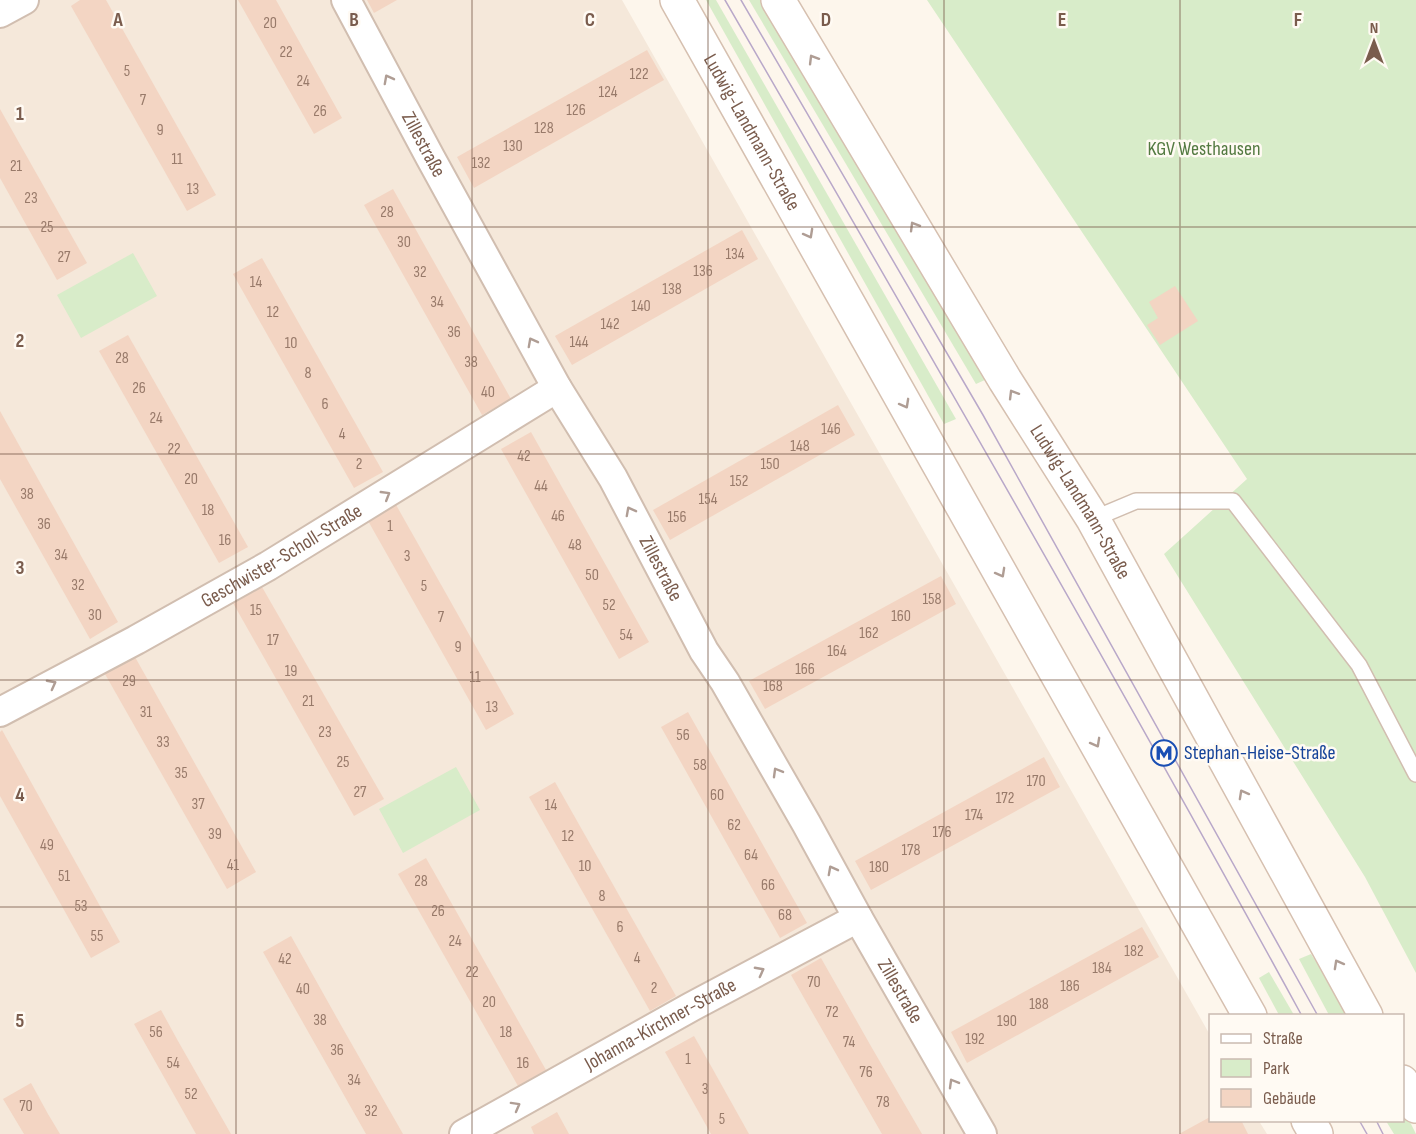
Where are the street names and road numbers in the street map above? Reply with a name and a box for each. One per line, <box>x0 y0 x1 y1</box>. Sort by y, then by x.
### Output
street label: Ludwig-Landmann-Straße <box>698 50 805 215</box>
street label: Zillestraße <box>396 108 451 181</box>
street label: Ludwig-Landmann-Straße <box>1024 420 1136 583</box>
street label: Geschwister-Scholl-Straße <box>197 499 367 613</box>
street label: Zillestraße <box>634 532 688 605</box>
street label: Zillestraße <box>872 955 928 1028</box>
street label: Johanna-Kirchner-Straße <box>580 973 740 1076</box>

